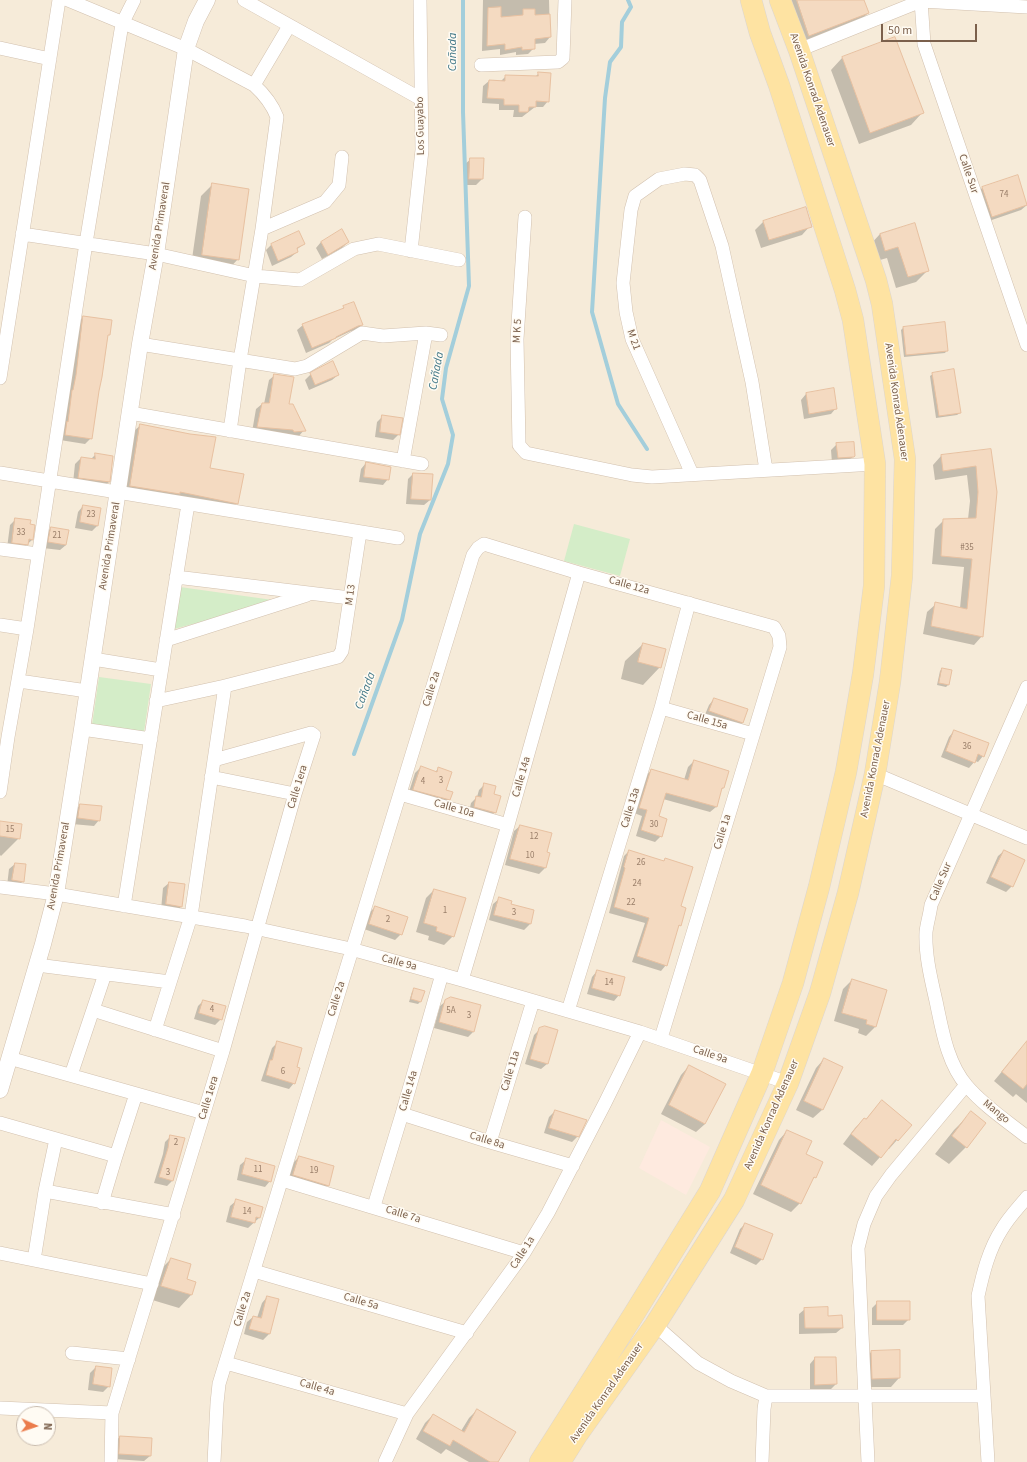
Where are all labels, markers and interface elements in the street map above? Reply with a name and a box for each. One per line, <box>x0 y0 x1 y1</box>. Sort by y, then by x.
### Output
scale bar <box>883 16 979 42</box>
text: 50 m <box>888 22 912 39</box>
street label: Avenida Konrad Adenauer <box>786 32 838 148</box>
water label: Cañada <box>446 33 460 71</box>
street label: Los Guayabo <box>414 96 428 156</box>
street label: Calle Sur <box>955 153 981 195</box>
street label: Avenida Primaveral <box>147 181 173 271</box>
house number: 74 <box>1000 190 1008 200</box>
street label: M K 5 <box>511 319 525 343</box>
street label: M 21 <box>623 328 643 352</box>
street label: Avenida Konrad Adenauer <box>881 342 911 462</box>
water label: Cañada <box>426 351 448 391</box>
street label: Avenida Primaveral <box>97 501 123 591</box>
house number: 23 <box>87 510 95 520</box>
house number: 33 <box>17 528 25 538</box>
house number: 21 <box>53 531 61 541</box>
house number: #35 <box>960 543 974 553</box>
street label: Calle 12a <box>607 574 651 598</box>
street label: M 13 <box>343 584 359 606</box>
water label: Cañada <box>353 670 379 712</box>
street label: Calle 2a <box>420 670 444 708</box>
street label: Avenida Konrad Adenauer <box>858 699 894 819</box>
street label: Calle 15a <box>685 709 729 733</box>
house number: 36 <box>963 742 971 752</box>
street label: Calle 14a <box>510 755 534 799</box>
street label: Calle 1era <box>285 763 311 811</box>
house number: 3 <box>439 776 443 786</box>
house number: 4 <box>421 777 425 787</box>
street label: Calle 13a <box>619 786 643 830</box>
street label: Calle 10a <box>432 797 476 821</box>
street label: Calle 1a <box>711 813 735 851</box>
house number: 30 <box>650 820 658 830</box>
street label: Avenida Primaveral <box>45 821 73 911</box>
house number: 15 <box>6 825 14 835</box>
house number: 12 <box>530 832 538 842</box>
house number: 10 <box>526 851 534 861</box>
house number: 26 <box>637 858 645 868</box>
street label: Calle Sur <box>927 861 955 903</box>
house number: 24 <box>633 879 641 889</box>
house number: 22 <box>627 898 635 908</box>
house number: 1 <box>443 906 447 916</box>
house number: 3 <box>512 908 516 918</box>
house number: 2 <box>386 915 390 925</box>
street label: Calle 9a <box>380 952 418 974</box>
house number: 14 <box>605 978 613 988</box>
street label: Calle 2a <box>325 980 349 1018</box>
house number: 4 <box>210 1005 214 1015</box>
house number: 5A <box>446 1006 456 1016</box>
house number: 3 <box>467 1011 471 1021</box>
street label: Calle 9a <box>691 1043 729 1067</box>
street label: Calle 11a <box>499 1049 523 1093</box>
street label: Avenida Konrad Adenauer <box>742 1058 802 1172</box>
house number: 6 <box>281 1067 285 1077</box>
street label: Calle 14a <box>397 1069 421 1113</box>
street label: Calle 1era <box>196 1074 222 1122</box>
street label: Mango <box>980 1097 1012 1127</box>
street label: Calle 8a <box>468 1129 506 1153</box>
house number: 2 <box>174 1138 178 1148</box>
house number: 11 <box>254 1165 262 1175</box>
house number: 19 <box>310 1166 318 1176</box>
house number: 3 <box>166 1168 170 1178</box>
street label: Calle 7a <box>384 1203 422 1227</box>
house number: 14 <box>243 1207 251 1217</box>
street label: Calle 1a <box>508 1234 538 1272</box>
street label: Calle 2a <box>231 1290 255 1328</box>
street label: Calle 5a <box>342 1291 380 1313</box>
street label: Avenida Konrad Adenauer <box>567 1340 647 1446</box>
street label: Calle 4a <box>298 1377 336 1399</box>
north arrow <box>16 1406 56 1446</box>
text: N <box>40 1423 55 1431</box>

